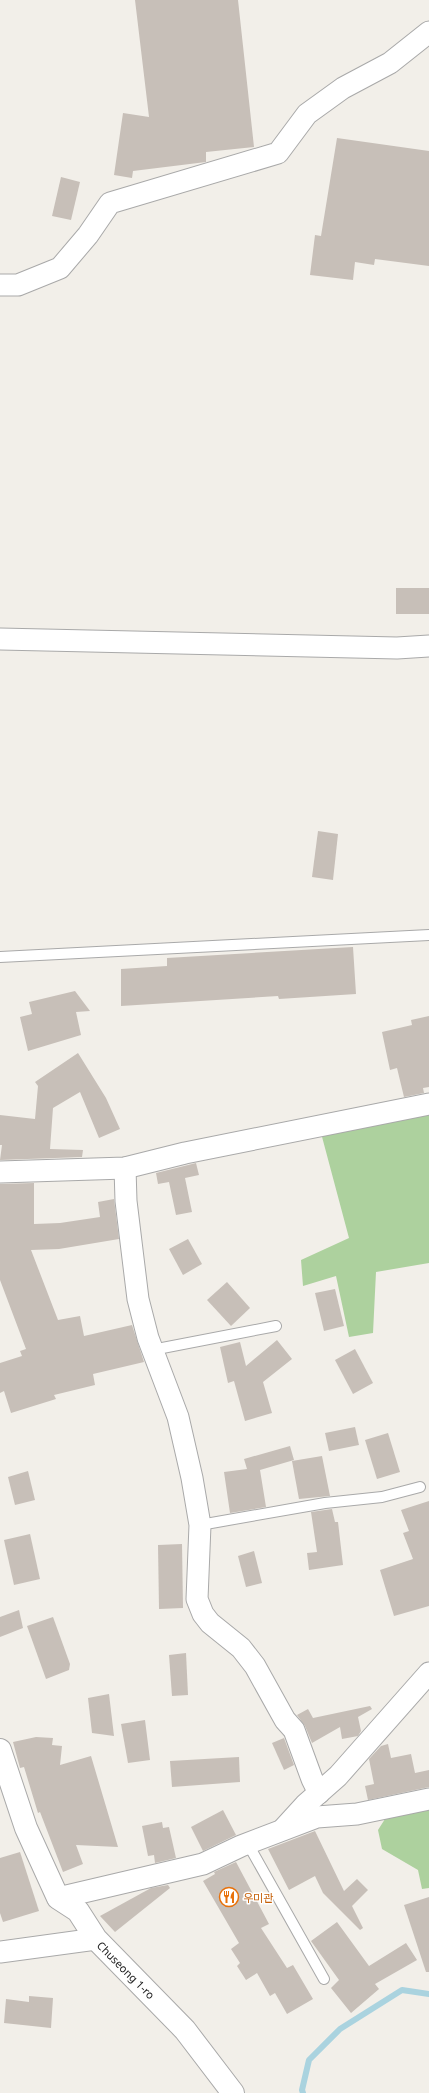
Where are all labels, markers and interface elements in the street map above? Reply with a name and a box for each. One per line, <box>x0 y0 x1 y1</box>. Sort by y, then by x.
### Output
restaurant icon: 우미관 <box>218 1886 240 1908</box>
place label: 우미관 <box>243 1890 273 1905</box>
street label: Chuseong 1-ro <box>94 1938 158 2002</box>

